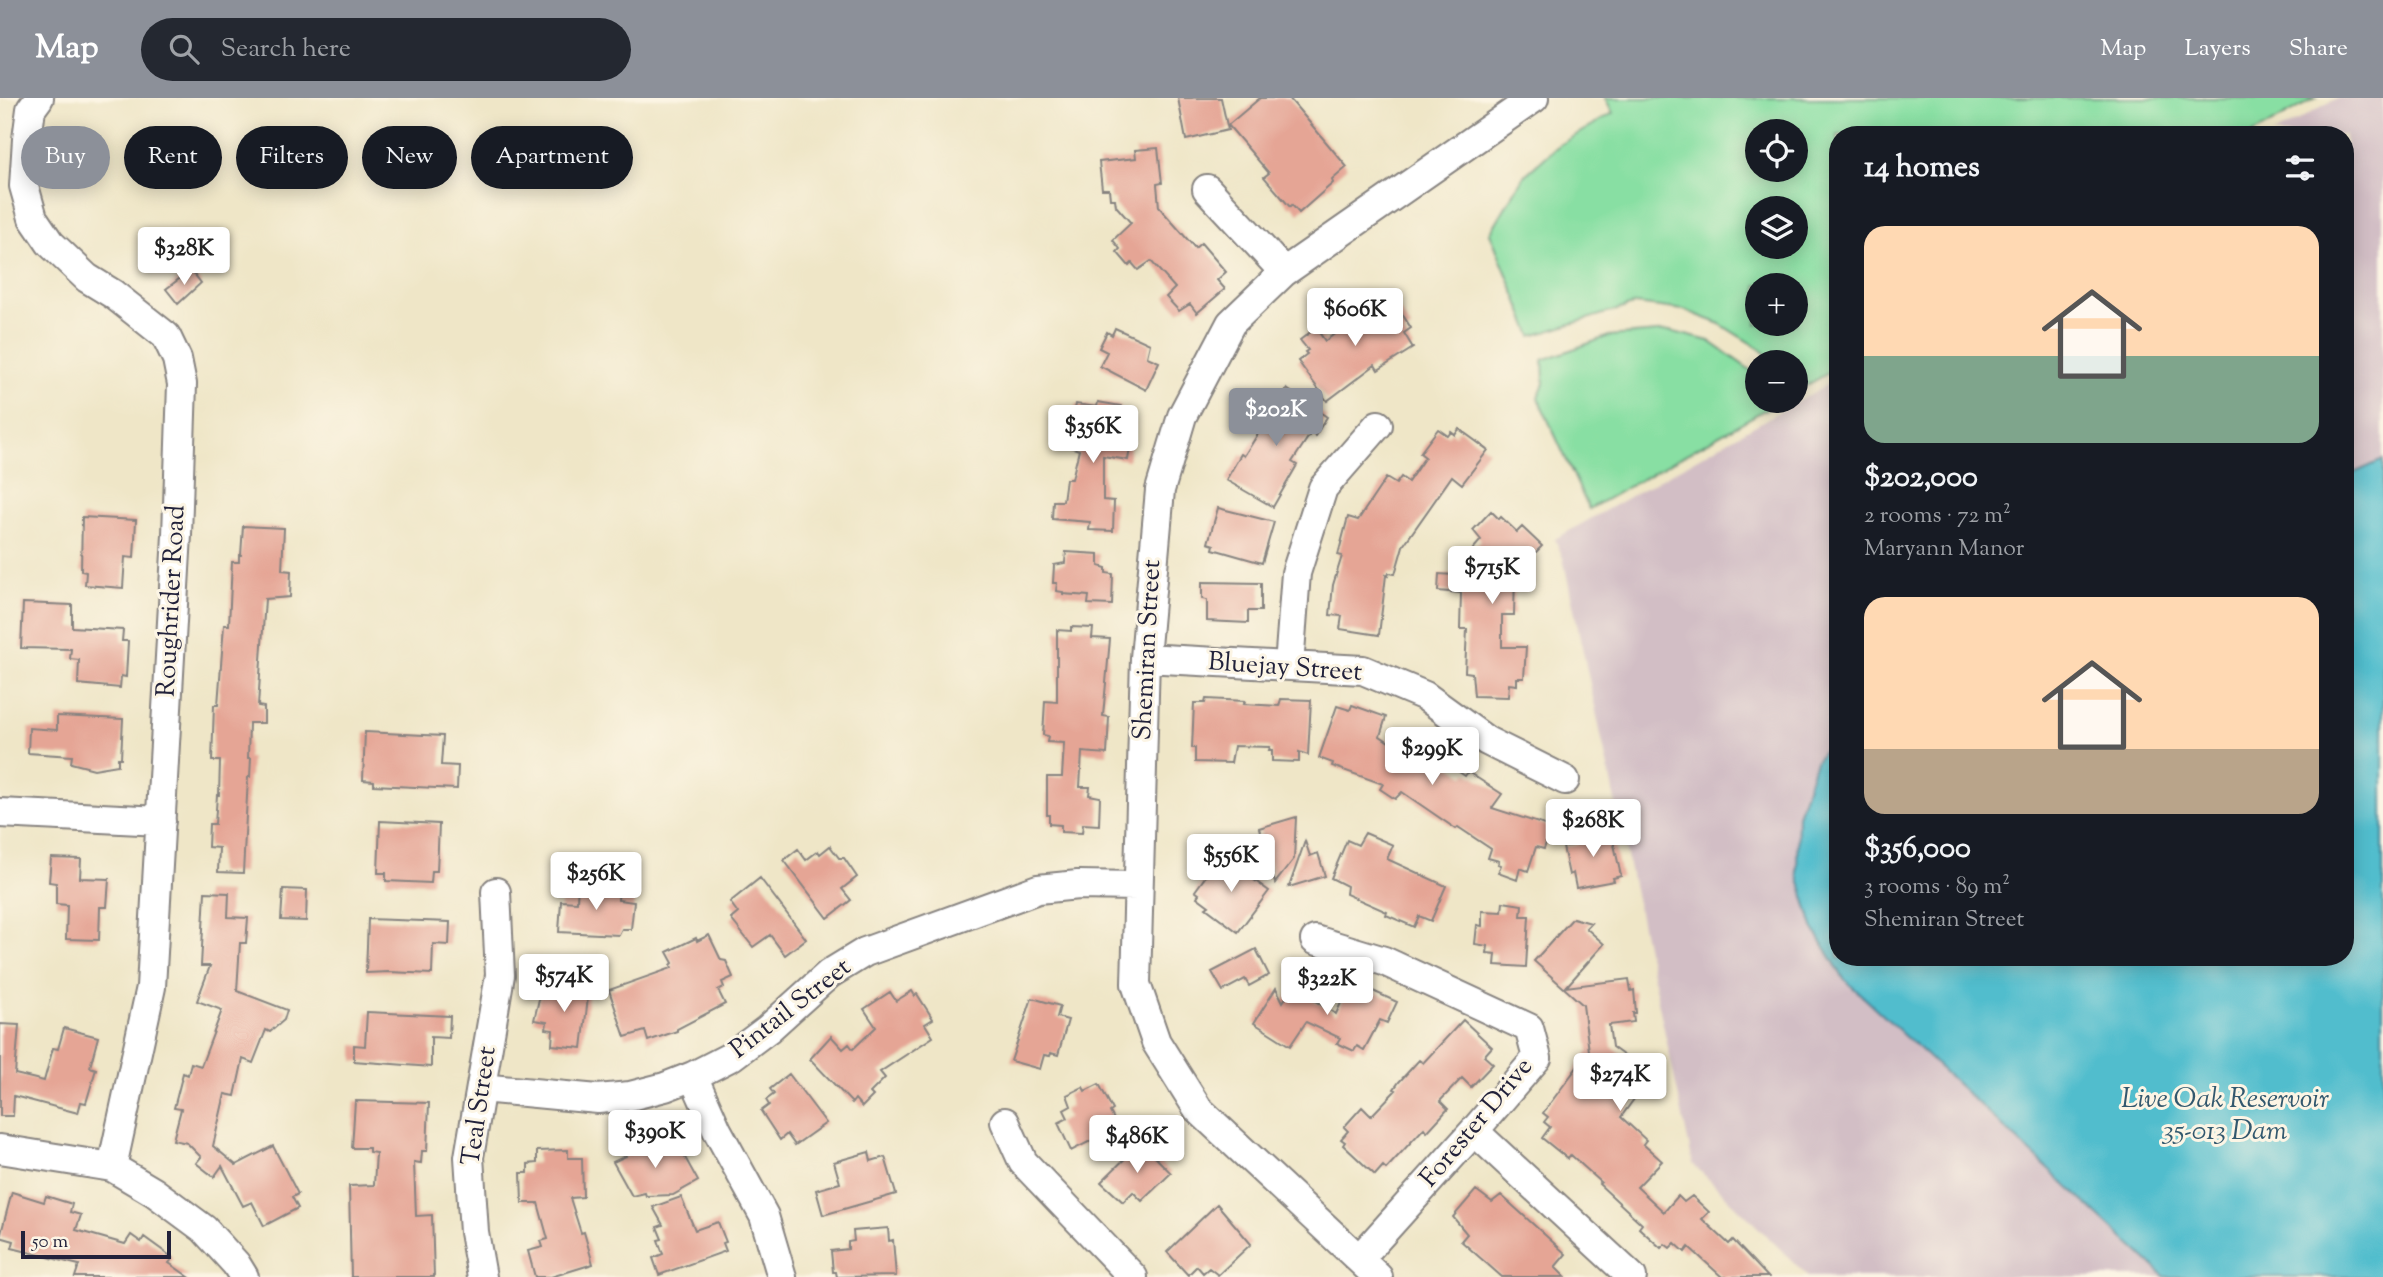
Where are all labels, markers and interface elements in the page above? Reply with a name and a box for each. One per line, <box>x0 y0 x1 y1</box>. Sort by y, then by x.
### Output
search box <box>141 18 631 81</box>
text: Map <box>35 25 99 73</box>
icon: search <box>165 30 203 68</box>
text: Search here <box>221 31 351 68</box>
text: Map <box>2100 32 2146 66</box>
text: Layers <box>2184 32 2251 66</box>
text: Share <box>2289 32 2348 66</box>
map controls <box>1745 119 1808 413</box>
button: locate <box>1745 119 1808 182</box>
chip: Buy <box>21 126 110 189</box>
chip: Rent <box>124 126 222 189</box>
chip: Filters <box>236 126 348 189</box>
chip: New <box>362 126 457 189</box>
chip: Apartment <box>471 126 633 189</box>
text: 14 homes <box>1864 147 1980 190</box>
icon: filters <box>2281 149 2319 187</box>
button: layers <box>1745 196 1808 259</box>
pin: $328K <box>135 228 233 287</box>
text: $328K <box>154 233 214 266</box>
icon: home <box>2029 271 2155 397</box>
button: + <box>1745 273 1808 336</box>
pin: $606K <box>1306 288 1404 348</box>
text: $606K <box>1323 294 1387 327</box>
button: − <box>1745 350 1808 413</box>
pin: $202K <box>1227 388 1325 448</box>
text: $202K <box>1245 394 1307 427</box>
pin: $356K <box>1044 406 1142 465</box>
text: $356K <box>1064 411 1122 444</box>
text: $202,000 <box>1864 457 1978 500</box>
text: 2 rooms · 72 m² <box>1864 500 2011 533</box>
street label: Roughrider Road <box>148 504 196 698</box>
text: Maryann Manor <box>1864 533 2025 566</box>
pin: $715K <box>1443 546 1541 606</box>
text: $715K <box>1464 552 1520 585</box>
street label: Shemiran Street <box>1125 558 1171 741</box>
icon: home <box>2029 642 2155 768</box>
street label: Bluejay Street <box>1207 644 1364 692</box>
pin: $299K <box>1383 728 1481 787</box>
text: $299K <box>1401 733 1463 766</box>
pin: $268K <box>1544 800 1642 859</box>
text: $268K <box>1562 805 1624 838</box>
text: $356,000 <box>1864 828 1971 871</box>
pin: $556K <box>1182 834 1280 894</box>
text: $556K <box>1203 840 1259 873</box>
pin: $256K <box>547 852 645 912</box>
text: $256K <box>567 858 625 891</box>
text: 3 rooms · 89 m² <box>1864 871 2010 904</box>
text: Shemiran Street <box>1864 904 2024 937</box>
street label: Pintail Street <box>722 950 860 1068</box>
pin: $574K <box>515 954 613 1014</box>
pin: $322K <box>1278 958 1376 1017</box>
text: $574K <box>535 960 593 993</box>
text: $322K <box>1297 963 1357 996</box>
street label: Teal Street <box>453 1044 507 1168</box>
street label: Forester Drive <box>1412 1050 1542 1196</box>
pin: $274K <box>1571 1054 1669 1113</box>
text: $274K <box>1589 1059 1651 1092</box>
water label: Live Oak Reservoir 35-013 Dam <box>2121 1080 2329 1152</box>
pin: $390K <box>606 1110 704 1170</box>
text: $390K <box>624 1116 686 1149</box>
pin: $486K <box>1088 1116 1186 1175</box>
text: $486K <box>1105 1121 1169 1154</box>
scale bar <box>21 1228 172 1260</box>
text: 50 m <box>32 1229 68 1256</box>

